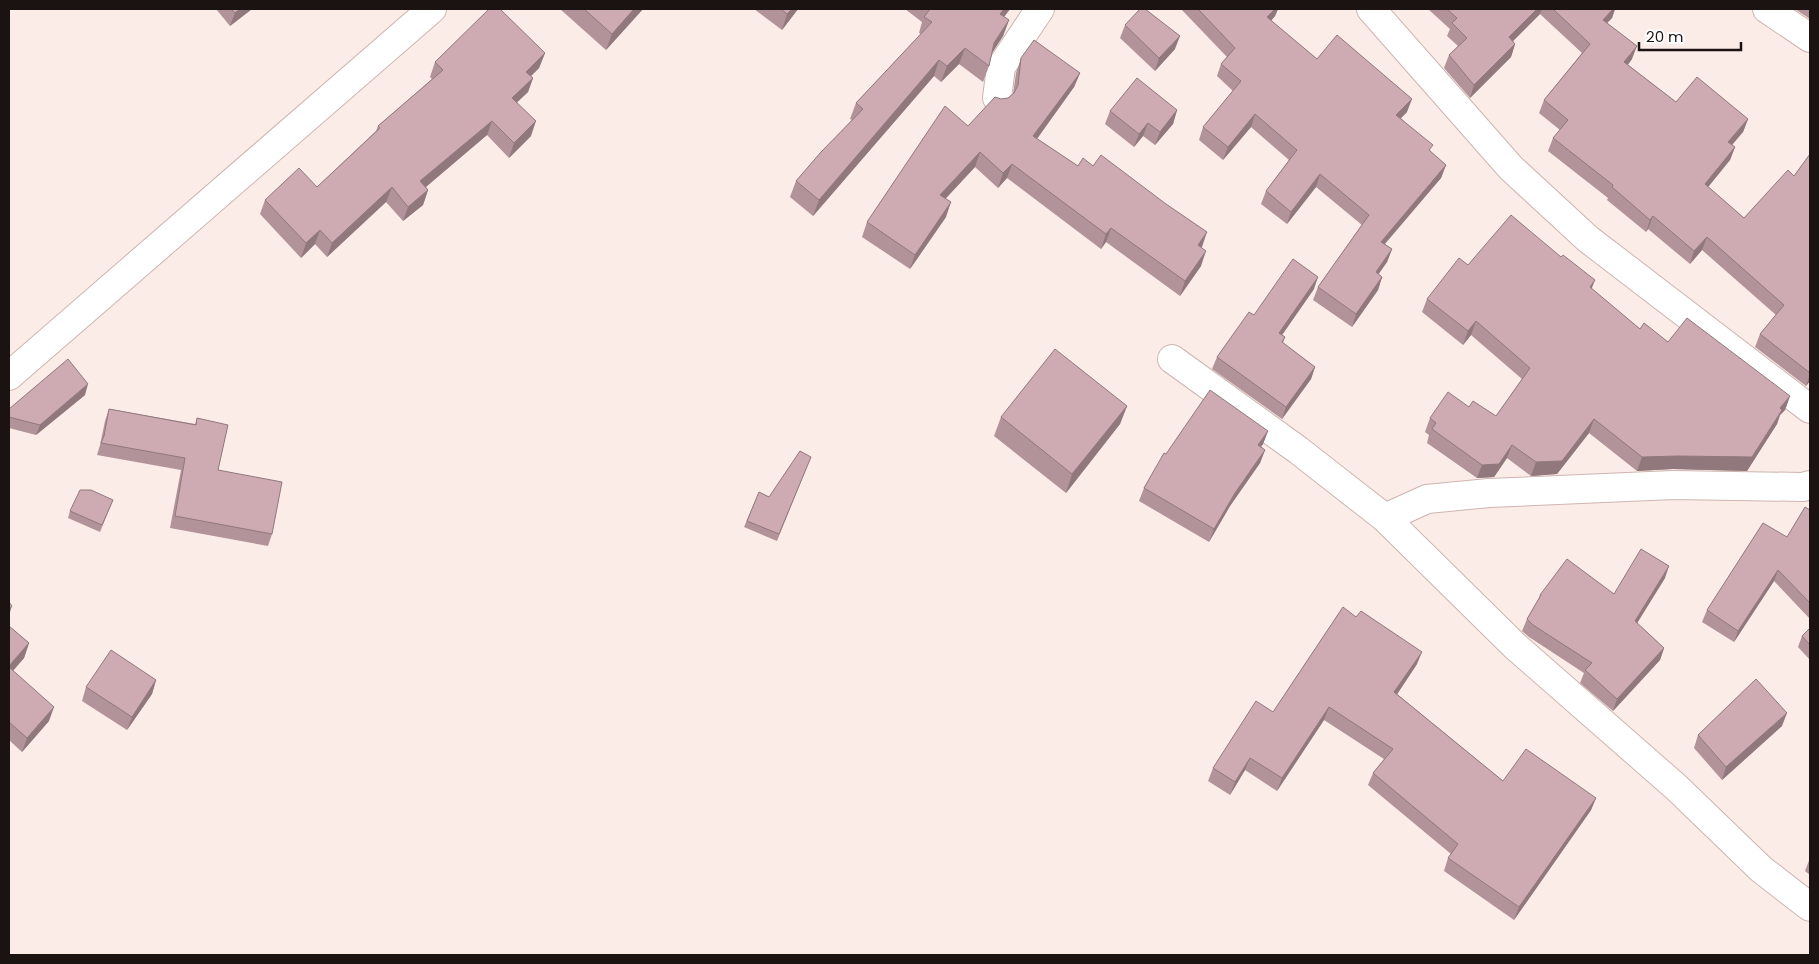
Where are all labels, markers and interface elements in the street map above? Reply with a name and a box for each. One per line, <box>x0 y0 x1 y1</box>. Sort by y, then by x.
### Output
scale bar <box>1639 20 1742 52</box>
text: 20 m <box>1646 26 1684 47</box>

